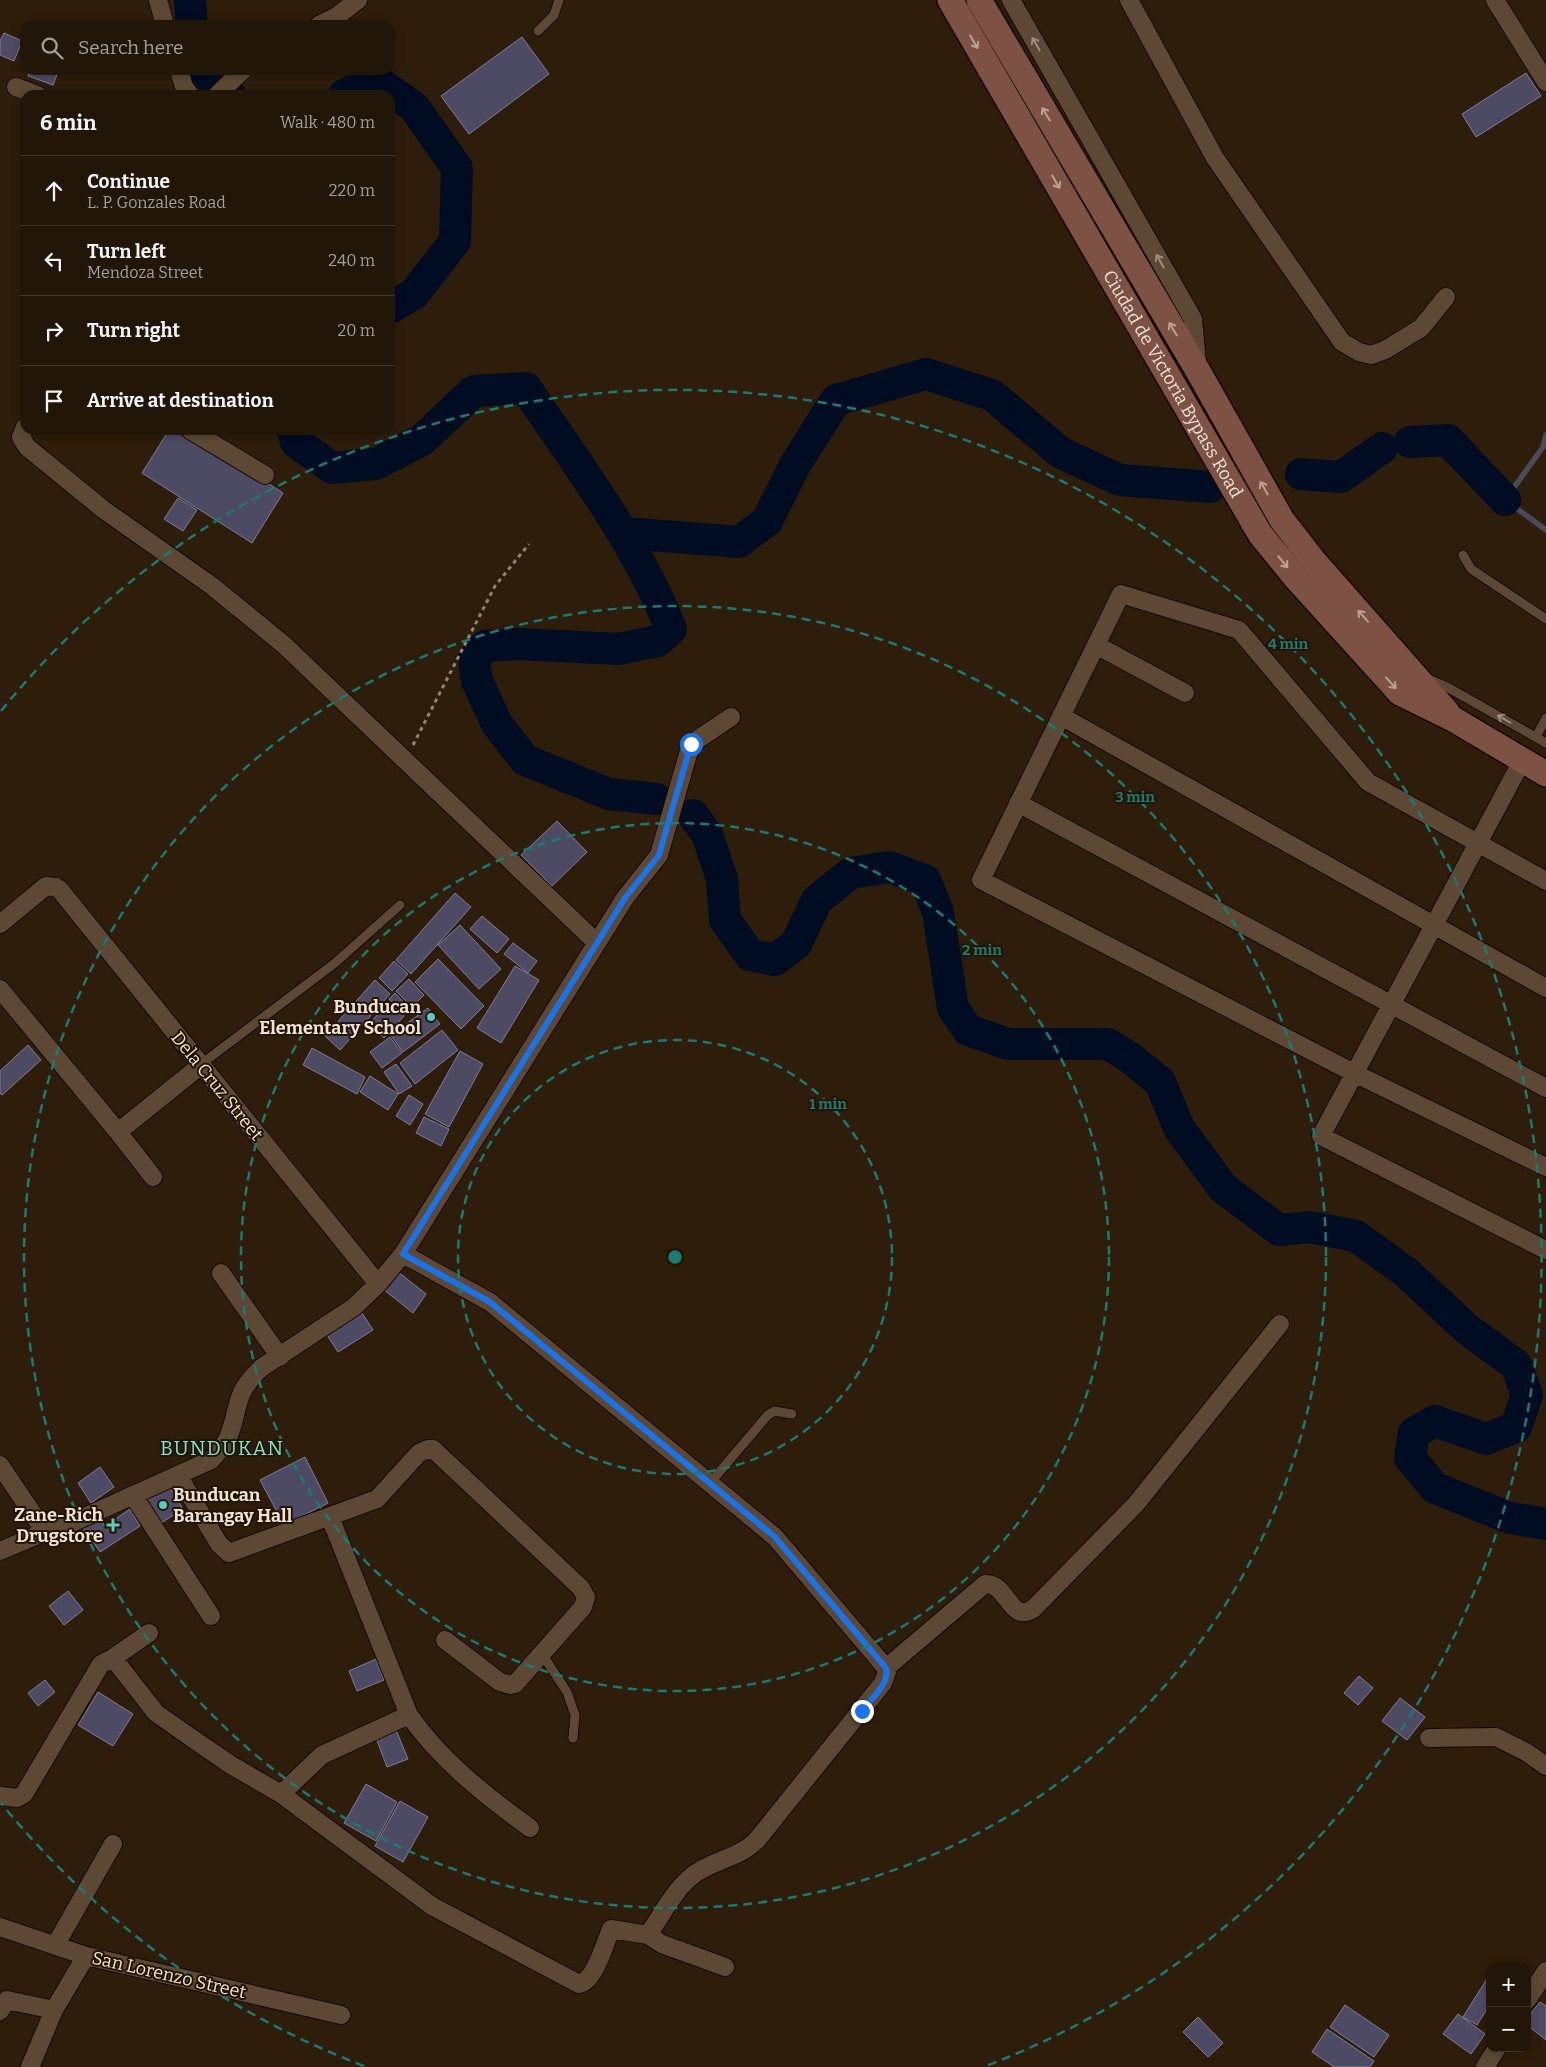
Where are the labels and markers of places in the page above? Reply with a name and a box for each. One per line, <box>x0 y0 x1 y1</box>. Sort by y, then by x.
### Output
place label: Bunducan Elementary School <box>259 996 421 1039</box>
marker: Bunducan Elementary School <box>425 1011 437 1023</box>
centre of rings <box>666 1248 684 1266</box>
place label: Bunducan Barangay Hall <box>173 1484 293 1527</box>
marker: Bunducan Barangay Hall <box>157 1499 169 1511</box>
place label: Zane-Rich Drugstore <box>14 1504 104 1547</box>
marker: Zane-Rich Drugstore <box>107 1519 119 1531</box>

